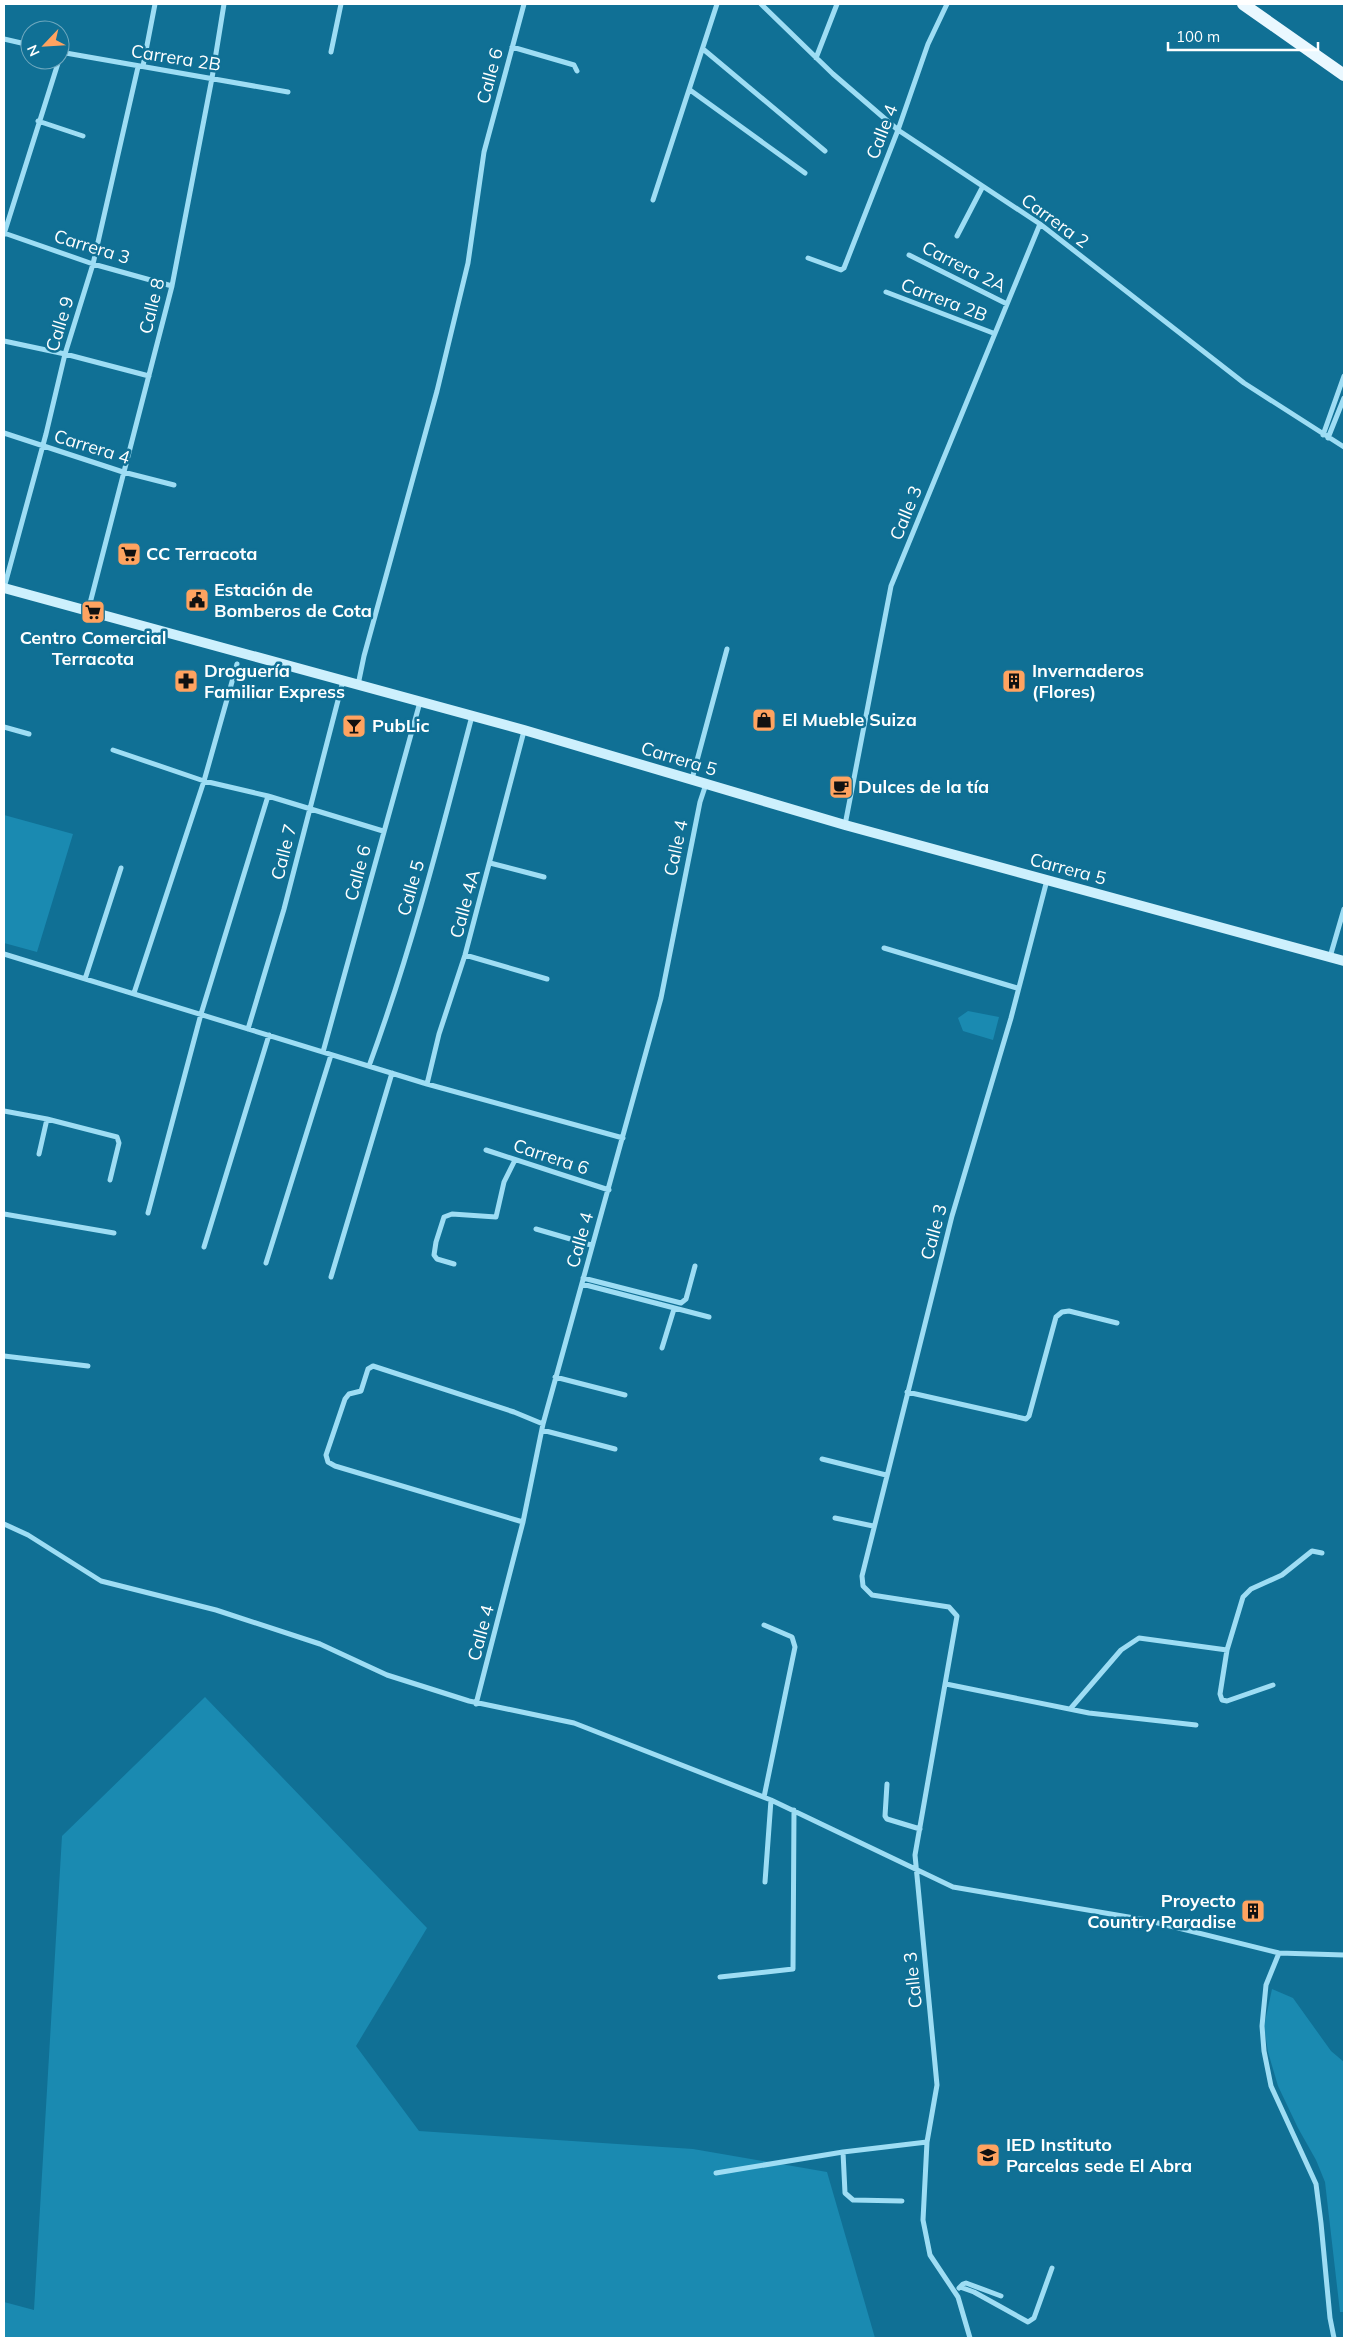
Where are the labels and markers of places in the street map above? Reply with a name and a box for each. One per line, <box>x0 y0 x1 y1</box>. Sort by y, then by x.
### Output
supermarket icon: CC Terracota <box>116 541 142 567</box>
place label: CC Terracota <box>146 542 257 565</box>
place label: Estación de Bomberos de Cota <box>214 578 372 622</box>
public building icon: Estación de Bomberos de Cota <box>184 587 210 613</box>
supermarket icon: Centro Comercial Terracota <box>80 599 106 625</box>
place label: Centro Comercial Terracota <box>20 626 166 670</box>
place label: Droguería Familiar Express <box>204 659 345 703</box>
place label: Invernaderos (Flores) <box>1032 659 1144 703</box>
pharmacy icon: Droguería Familiar Express <box>173 668 199 694</box>
building icon: Invernaderos (Flores) <box>1001 668 1027 694</box>
shop icon: El Mueble Suiza <box>751 707 777 733</box>
place label: El Mueble Suiza <box>782 708 917 731</box>
bar icon: PubLic <box>341 713 367 739</box>
place label: PubLic <box>372 714 430 737</box>
cafe icon: Dulces de la tía <box>828 774 854 800</box>
place label: Dulces de la tía <box>858 775 989 798</box>
place label: Proyecto Country Paradise <box>1087 1889 1236 1933</box>
building icon: Proyecto Country Paradise <box>1240 1898 1266 1924</box>
place label: IED Instituto Parcelas sede El Abra <box>1006 2133 1192 2177</box>
school or university icon: IED Instituto Parcelas sede El Abra <box>975 2142 1001 2168</box>

